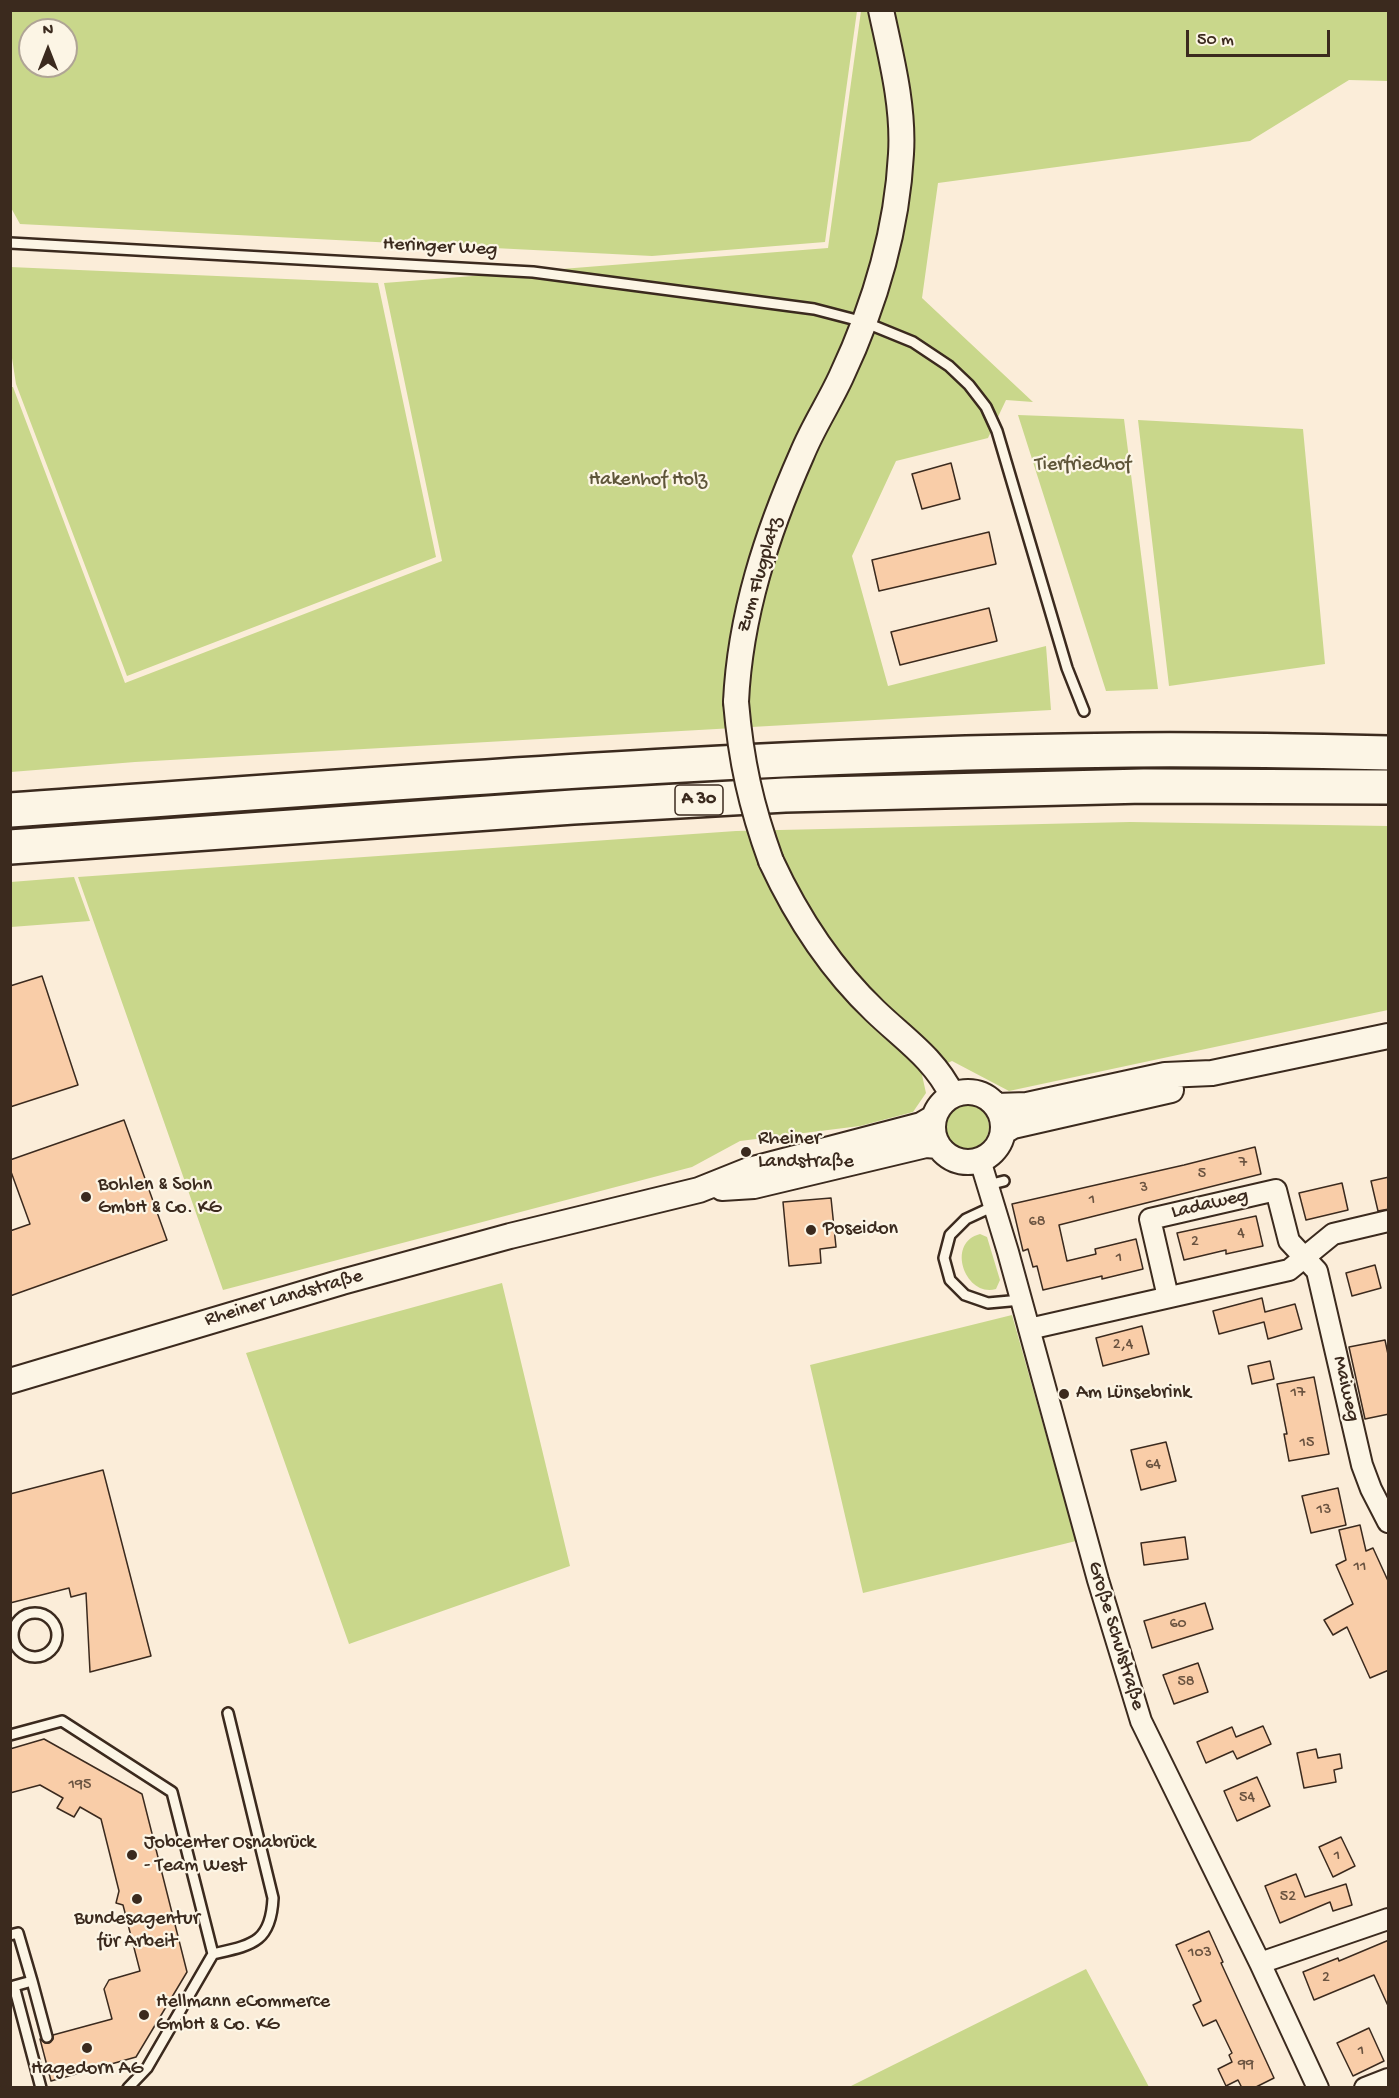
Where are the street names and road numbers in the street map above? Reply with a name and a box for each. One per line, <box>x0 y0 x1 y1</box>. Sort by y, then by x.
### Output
street label: Heringer Weg <box>382 233 498 263</box>
street label: Zum Flugplatz <box>733 514 789 636</box>
road number: A 30 <box>675 785 723 815</box>
street label: Ladaweg <box>1169 1184 1251 1226</box>
street label: Rheiner Landstraße <box>202 1265 366 1333</box>
street label: Maiweg <box>1326 1354 1364 1424</box>
street label: Große Schulstraße <box>1081 1559 1149 1713</box>

